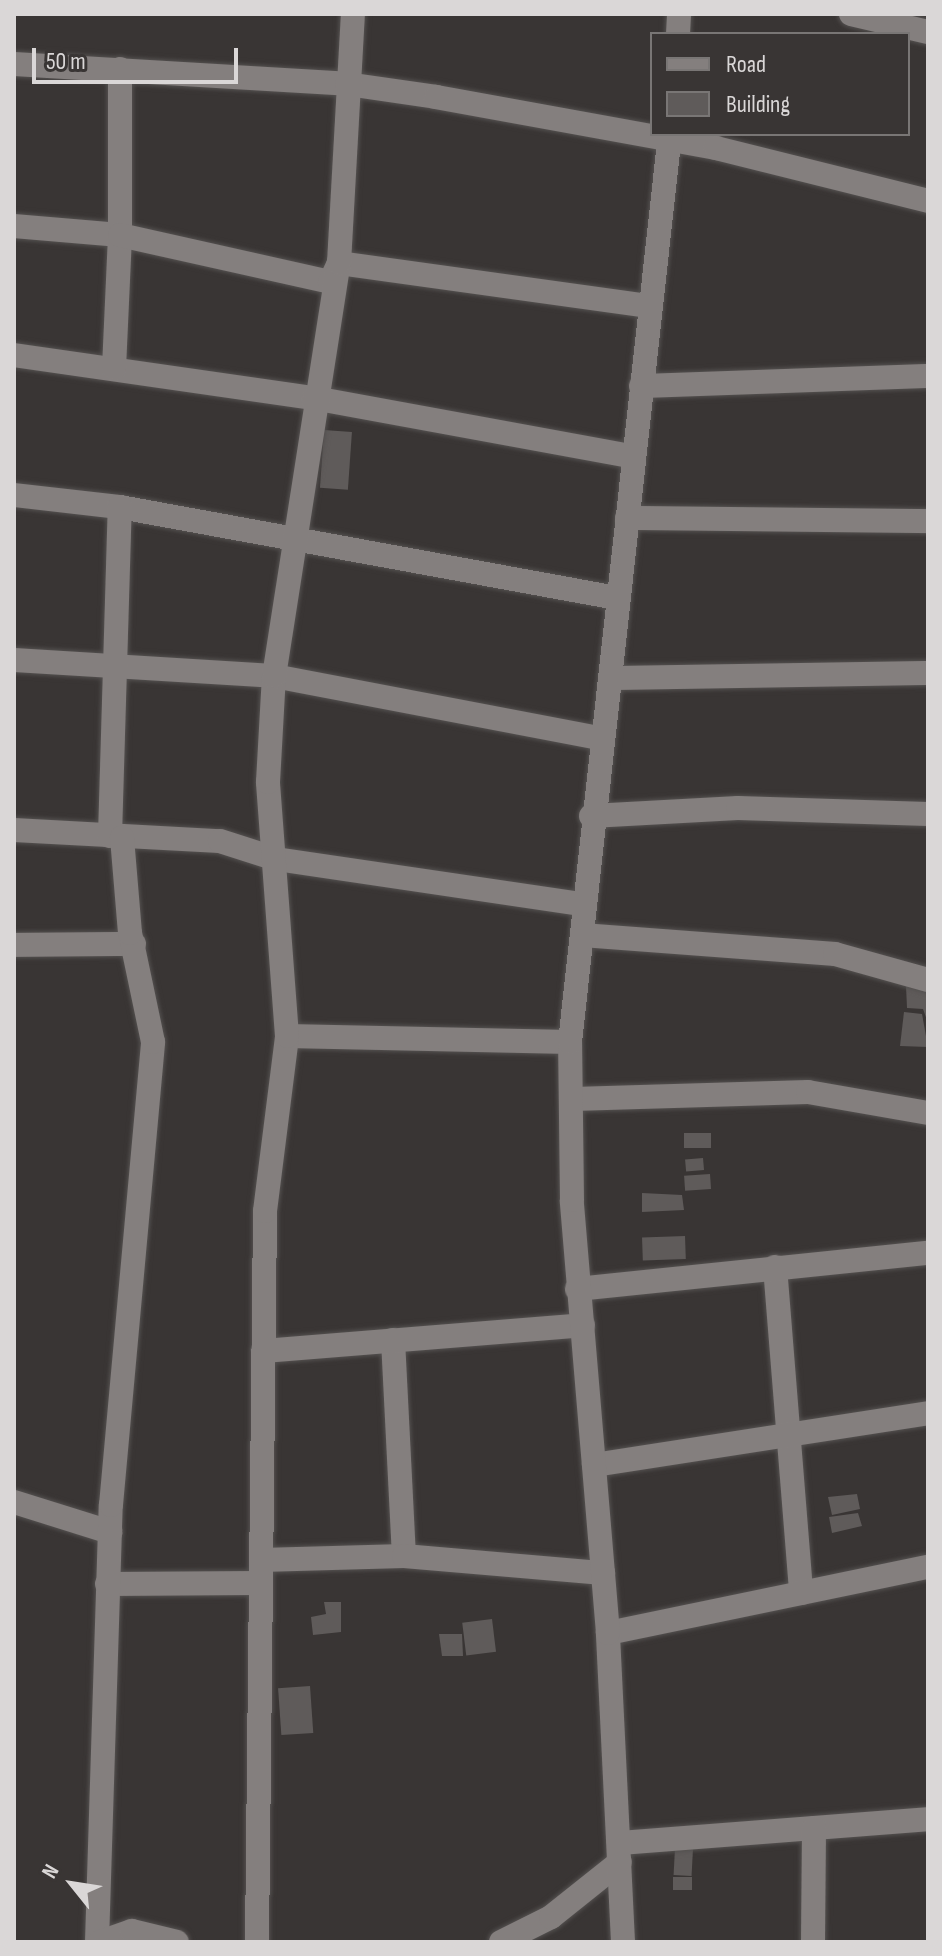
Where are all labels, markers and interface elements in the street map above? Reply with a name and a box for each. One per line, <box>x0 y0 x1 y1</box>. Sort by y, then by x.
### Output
scale bar <box>36 32 242 82</box>
legend <box>650 32 910 136</box>
text: 50 m <box>46 47 86 76</box>
text: Road <box>726 50 766 79</box>
text: Building <box>726 90 790 119</box>
north arrow <box>32 1844 112 1924</box>
text: N <box>36 1860 65 1884</box>

